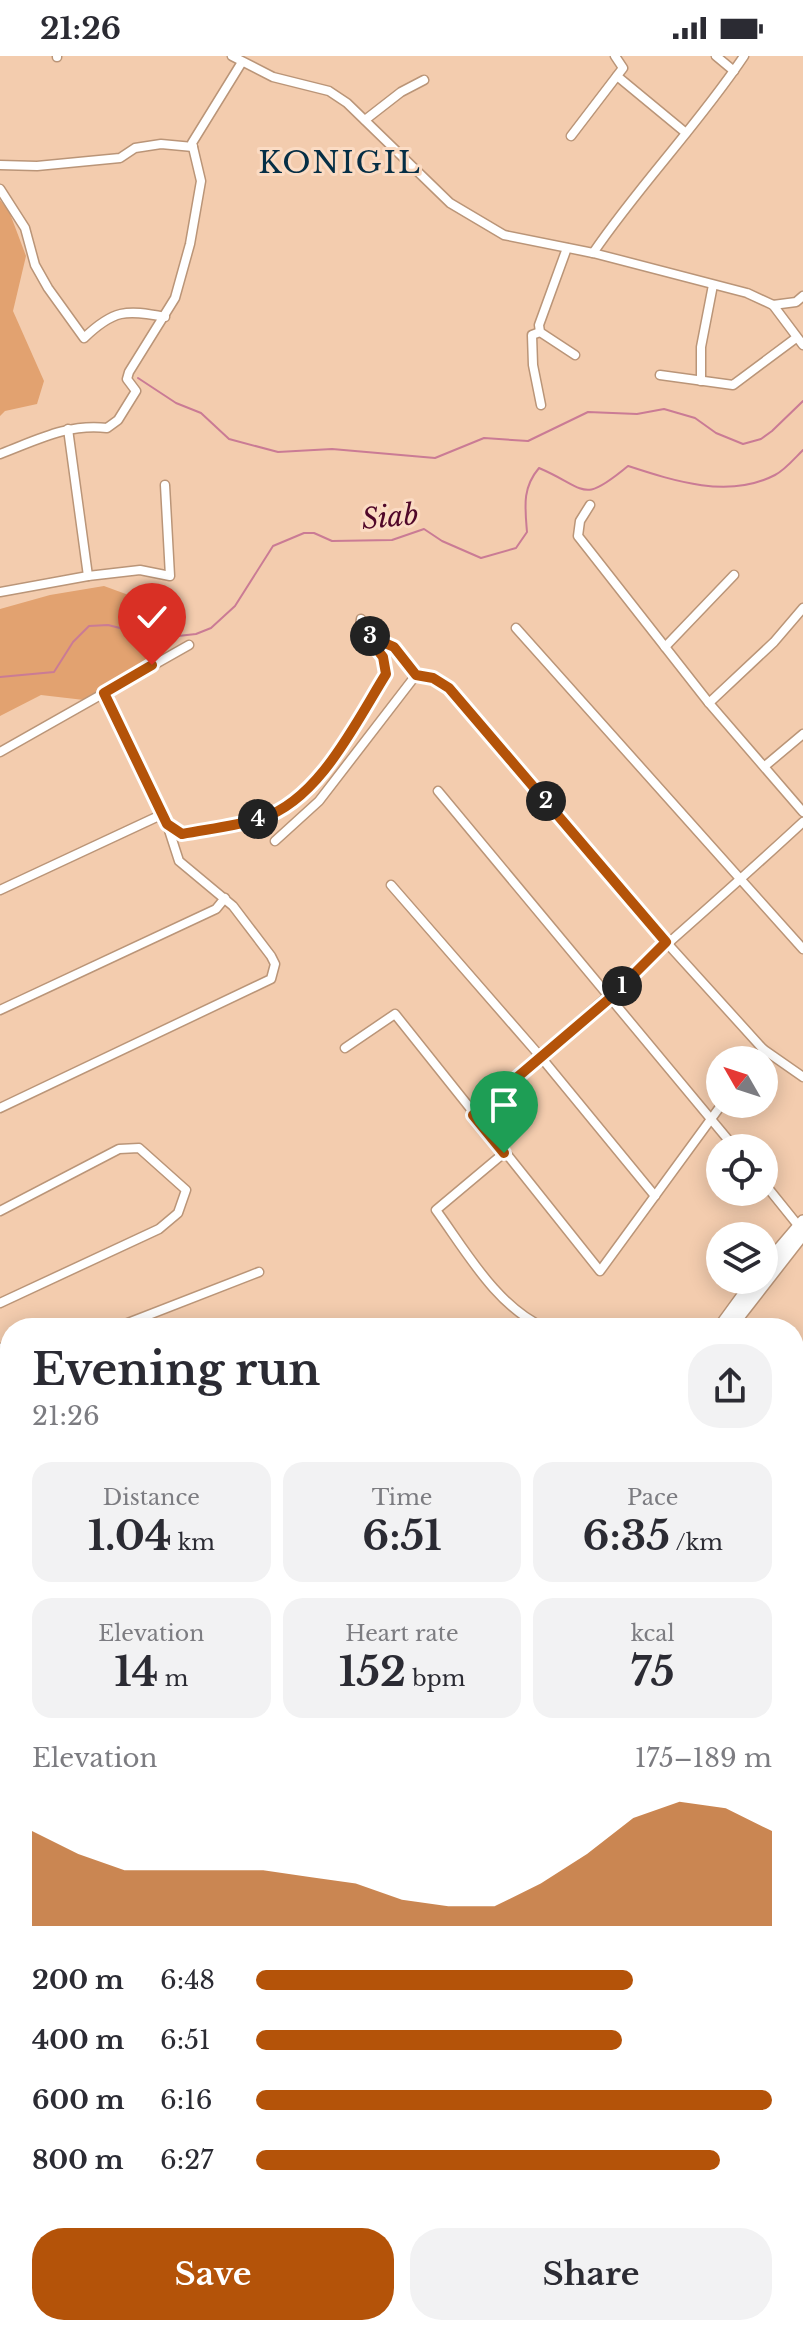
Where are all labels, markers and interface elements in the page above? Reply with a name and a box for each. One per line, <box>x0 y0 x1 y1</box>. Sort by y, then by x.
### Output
text: 21:26 <box>40 10 121 47</box>
district label: KONIGIL <box>258 144 422 181</box>
water label: Siab <box>360 497 420 537</box>
pin <box>118 583 186 665</box>
icon: check <box>130 595 174 639</box>
pin: 3 <box>350 616 390 656</box>
text: 3 <box>363 622 377 649</box>
pin: 2 <box>526 781 566 821</box>
text: 2 <box>539 787 553 814</box>
pin: 4 <box>238 799 278 839</box>
text: 4 <box>251 805 265 832</box>
pin: 1 <box>602 966 642 1006</box>
text: 1 <box>617 972 627 999</box>
north arrow <box>706 1046 778 1118</box>
map controls <box>706 1046 778 1294</box>
pin <box>470 1071 538 1153</box>
icon: arrive <box>482 1083 526 1127</box>
button: locate <box>706 1134 778 1206</box>
button: layers <box>706 1222 778 1294</box>
text: Evening run <box>32 1342 320 1397</box>
button: share <box>688 1344 772 1428</box>
text: 21:26 <box>32 1400 100 1432</box>
text: Distance <box>103 1484 200 1511</box>
text: Time <box>372 1484 432 1511</box>
text: Pace <box>627 1484 678 1511</box>
text: 1.04 <box>88 1511 171 1561</box>
text: 6:51 <box>362 1511 442 1561</box>
text: 6:35 <box>583 1511 670 1561</box>
text: km <box>171 1529 215 1556</box>
text: /km <box>670 1529 723 1556</box>
text: Elevation <box>98 1620 204 1647</box>
text: Heart rate <box>345 1620 459 1647</box>
text: kcal <box>631 1620 675 1647</box>
text: 14 <box>114 1647 158 1697</box>
text: 152 <box>339 1647 406 1697</box>
text: 75 <box>631 1647 675 1697</box>
text: m <box>158 1665 188 1692</box>
text: bpm <box>406 1665 465 1692</box>
text: Elevation <box>32 1742 158 1774</box>
text: 175–189 m <box>635 1742 772 1774</box>
text: 200 m <box>32 1964 124 1996</box>
text: 6:48 <box>160 1964 215 1996</box>
text: 400 m <box>32 2024 124 2056</box>
text: 6:51 <box>160 2024 211 2056</box>
text: 600 m <box>32 2084 124 2116</box>
text: 6:16 <box>160 2084 212 2116</box>
text: 800 m <box>32 2144 123 2176</box>
text: 6:27 <box>160 2144 213 2176</box>
button: Save <box>32 2228 394 2320</box>
button: Share <box>410 2228 772 2320</box>

